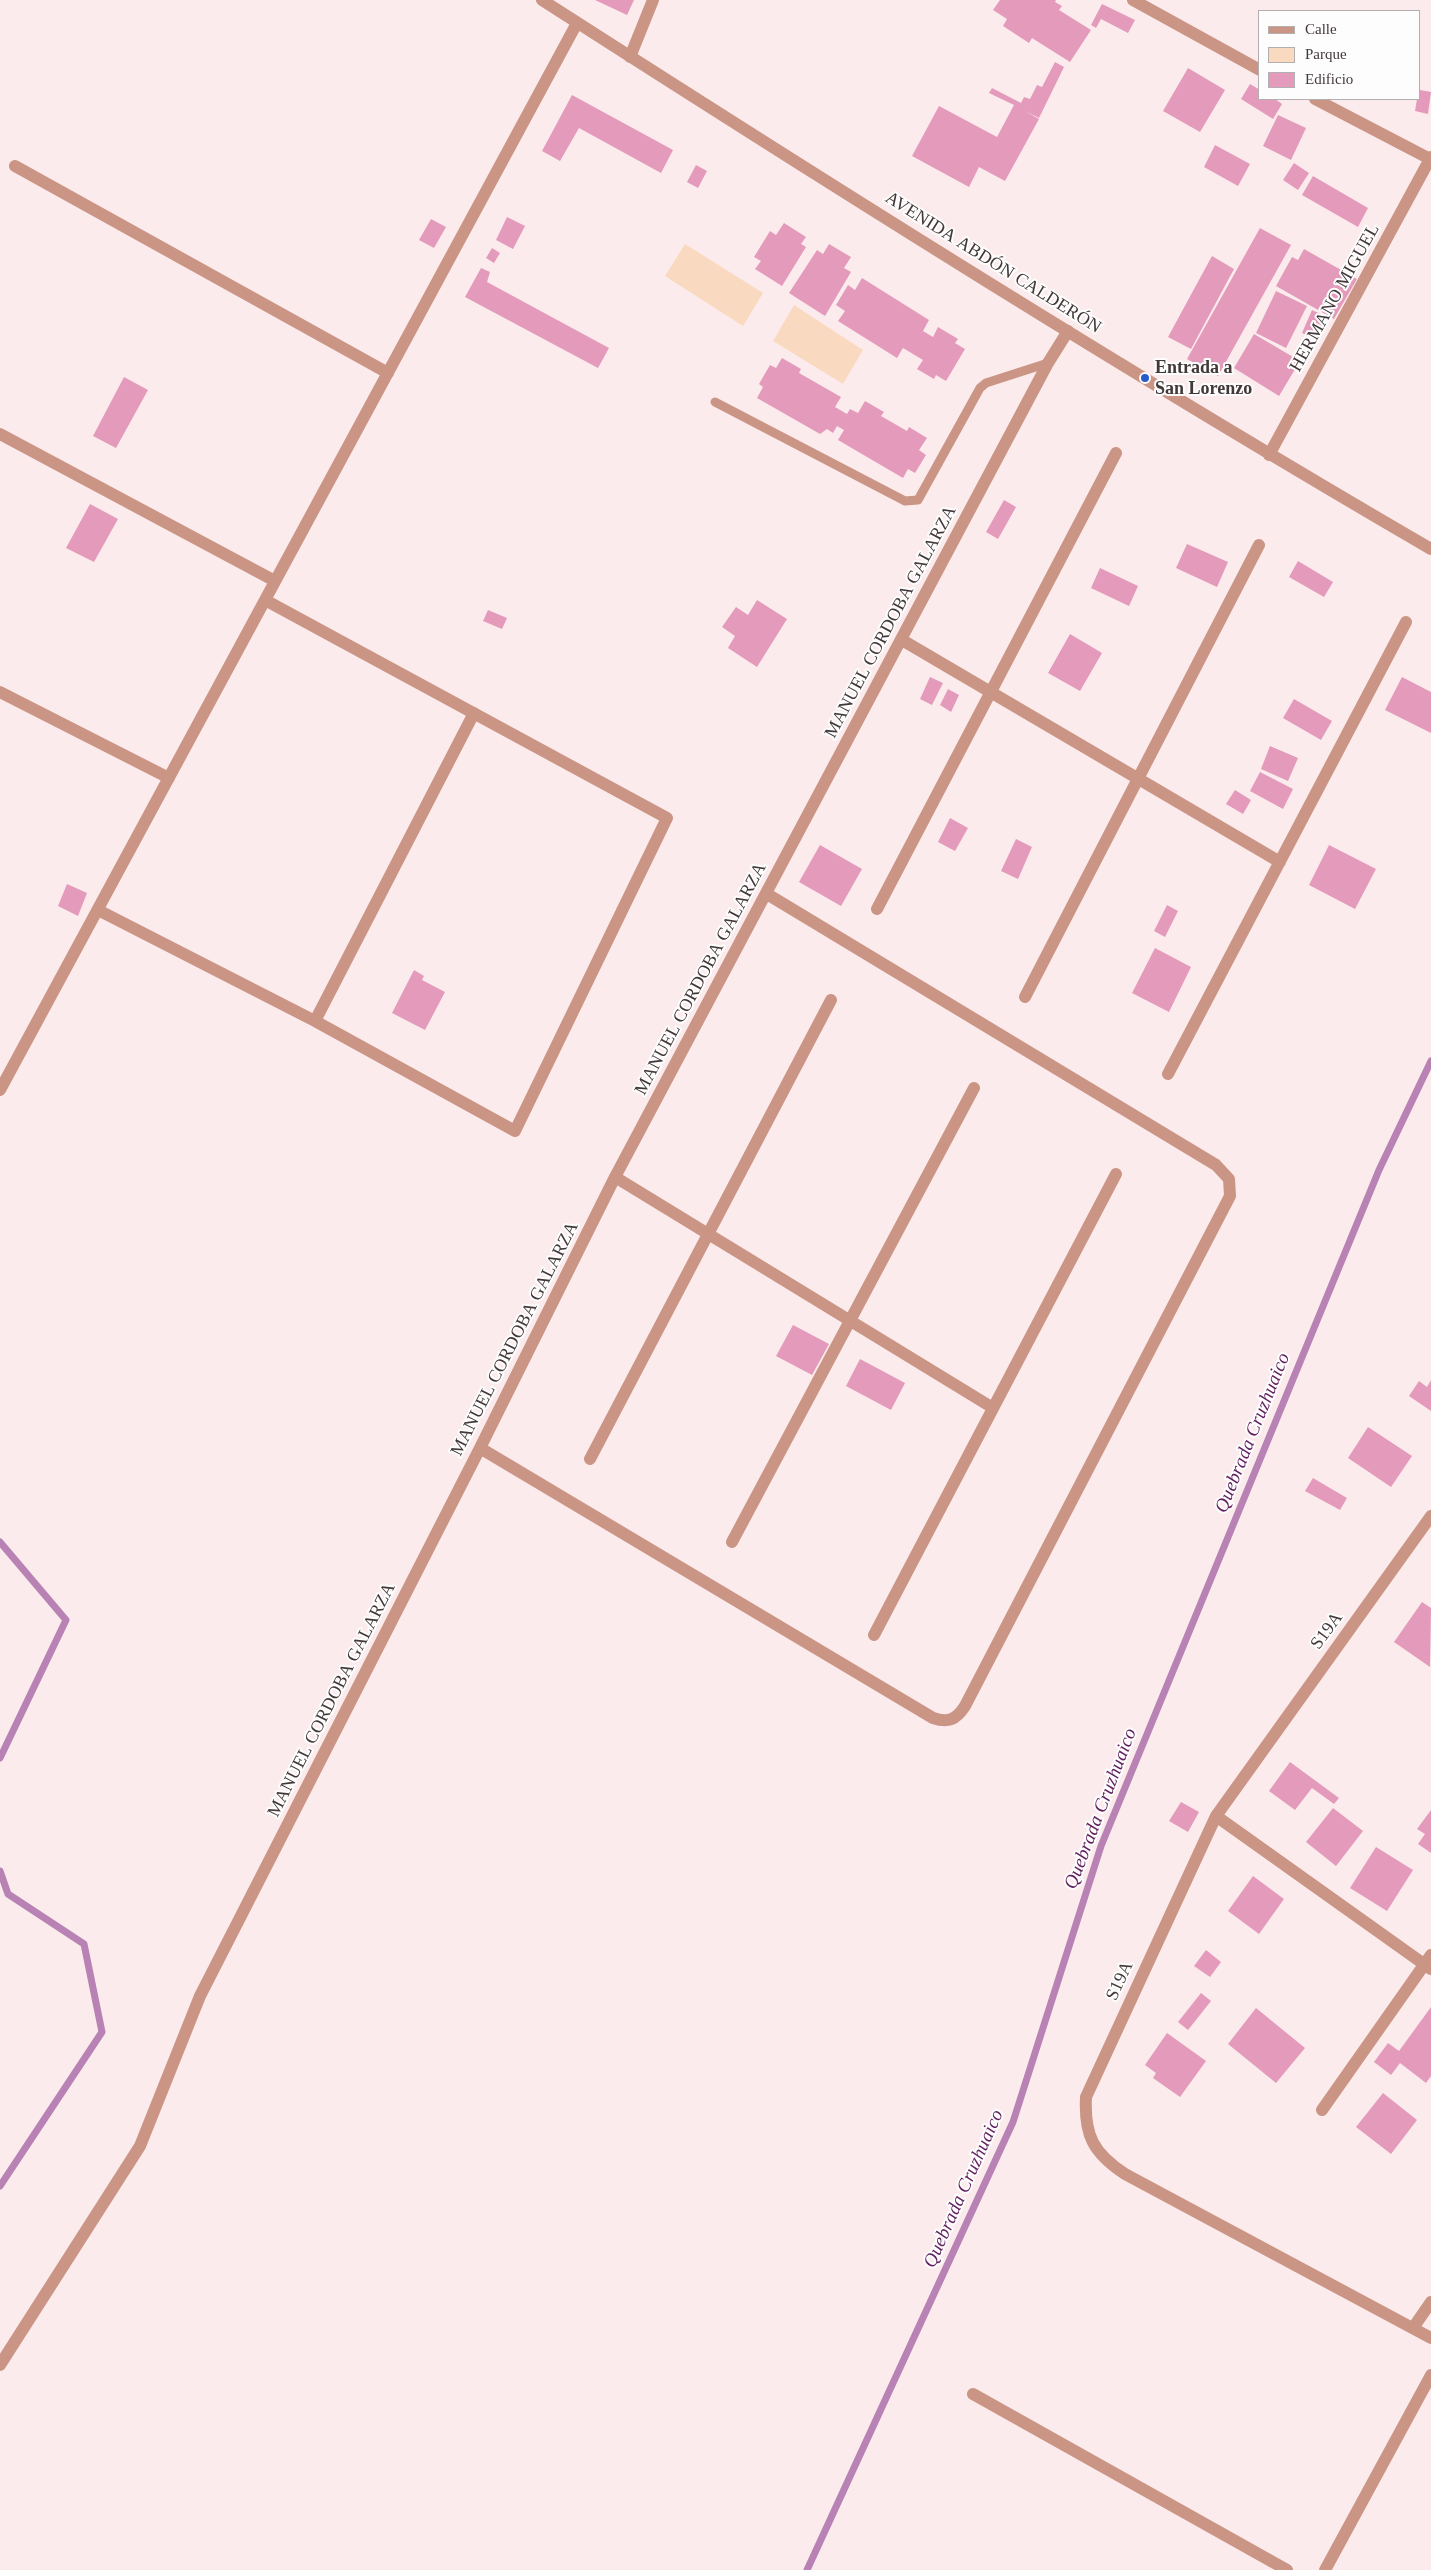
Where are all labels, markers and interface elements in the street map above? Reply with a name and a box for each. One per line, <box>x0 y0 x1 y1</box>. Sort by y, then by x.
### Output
legend <box>1258 10 1421 100</box>
text: Calle <box>1305 21 1337 37</box>
text: Parque <box>1305 46 1347 62</box>
text: Edificio <box>1305 71 1353 87</box>
street label: AVENIDA ABDÓN CALDERÓN <box>881 187 1105 339</box>
street label: HERMANO MIGUEL <box>1285 220 1385 376</box>
place label: Entrada a San Lorenzo <box>1155 357 1252 399</box>
marker: Entrada a San Lorenzo <box>1139 372 1151 384</box>
street label: MANUEL CORDOBA GALARZA <box>820 502 962 742</box>
street label: MANUEL CORDOBA GALARZA <box>630 859 772 1099</box>
street label: MANUEL CORDOBA GALARZA <box>446 1218 584 1460</box>
water label: Quebrada Cruzhuaico <box>1211 1350 1295 1516</box>
street label: MANUEL CORDOBA GALARZA <box>263 1579 401 1821</box>
street label: S19A <box>1306 1608 1348 1654</box>
water label: Quebrada Cruzhuaico <box>1060 1725 1142 1893</box>
street label: S19A <box>1102 1958 1138 2004</box>
water label: Quebrada Cruzhuaico <box>919 2106 1009 2272</box>

